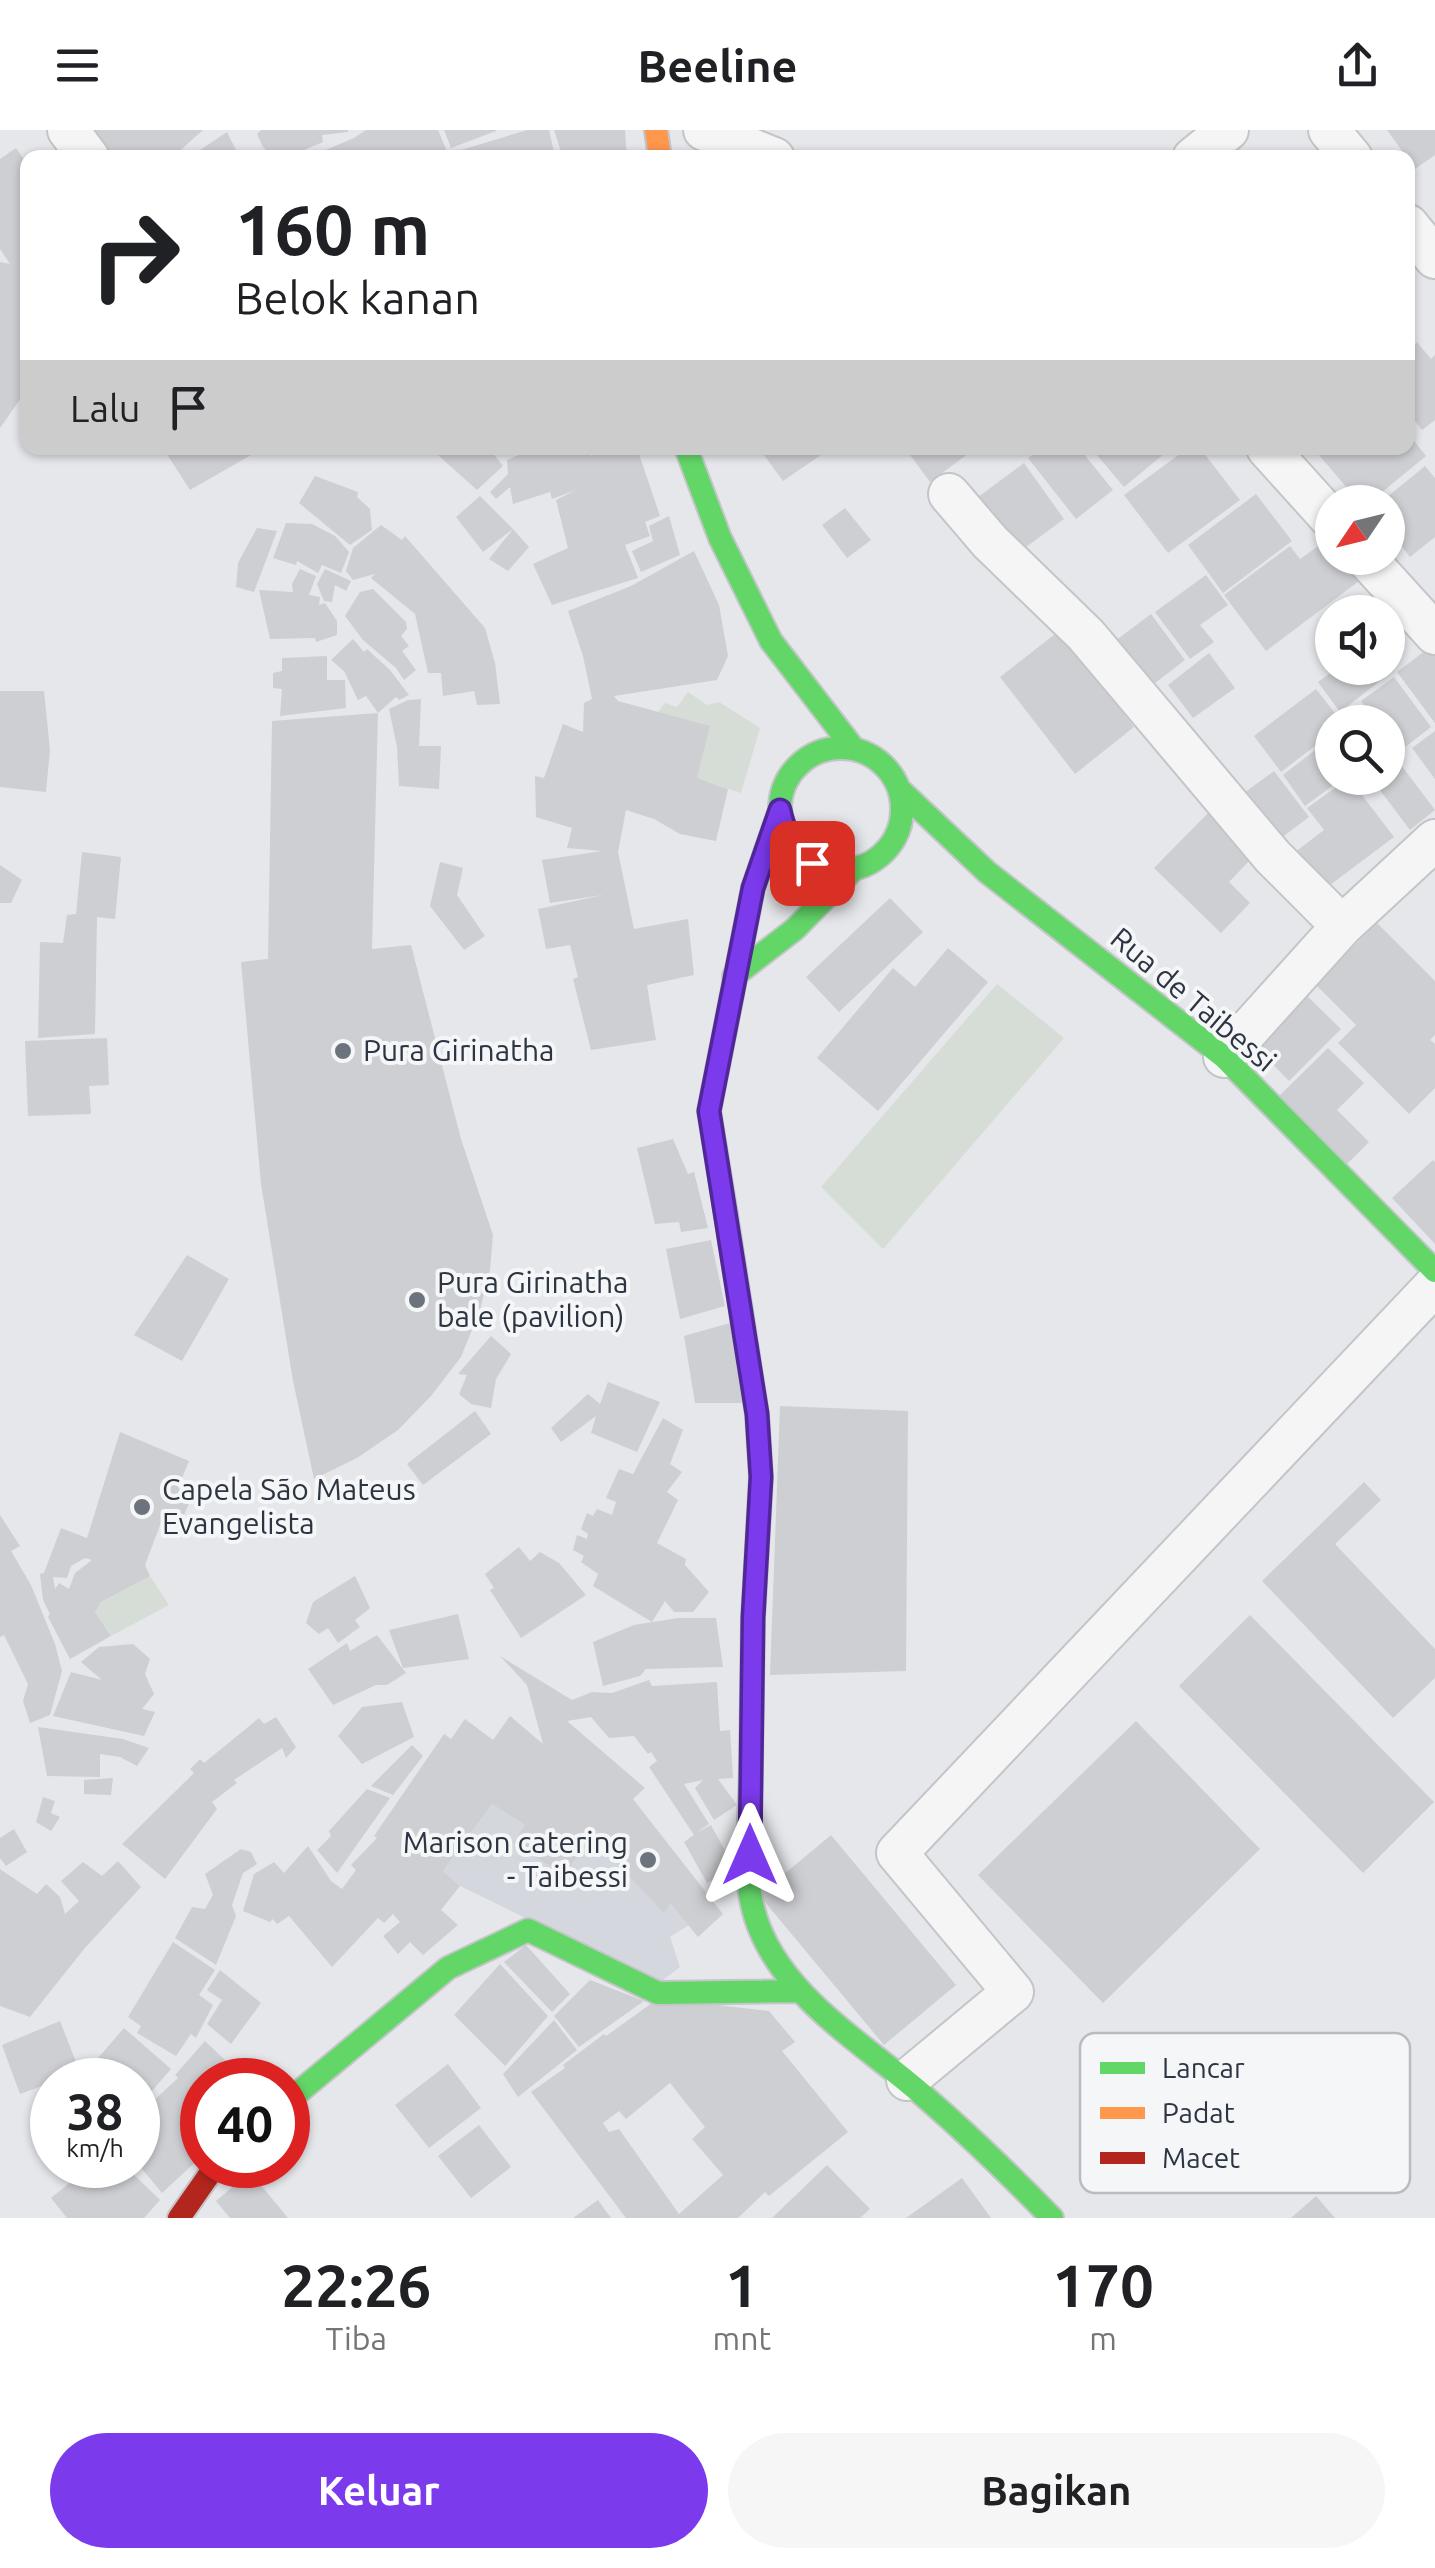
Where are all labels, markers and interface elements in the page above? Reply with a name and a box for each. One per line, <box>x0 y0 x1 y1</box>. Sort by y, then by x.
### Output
icon: menu <box>50 38 105 93</box>
icon: share <box>1330 38 1385 93</box>
text: Beeline <box>637 40 798 91</box>
icon: right <box>70 190 200 320</box>
text: 160 m <box>235 190 430 268</box>
text: Belok kanan <box>235 272 480 323</box>
icon: arrive <box>161 380 216 435</box>
text: Lalu <box>70 387 141 429</box>
north arrow <box>1315 485 1405 575</box>
map controls <box>1315 485 1405 795</box>
button: sound <box>1315 595 1405 685</box>
button: search <box>1315 705 1405 795</box>
pin <box>770 821 855 906</box>
icon: arrive <box>785 836 840 891</box>
street label: Rua de Taibessi <box>1104 920 1283 1078</box>
place label: Pura Girinatha <box>363 1033 554 1067</box>
marker: Pura Girinatha <box>332 1040 354 1062</box>
place label: Pura Girinatha bale (pavilion) <box>437 1265 628 1333</box>
marker: Pura Girinatha bale (pavilion) <box>406 1289 428 1311</box>
place label: Capela São Mateus Evangelista <box>162 1472 416 1540</box>
marker: Capela São Mateus Evangelista <box>131 1496 153 1518</box>
position arrow <box>698 1803 802 1907</box>
place label: Marison catering - Taibessi <box>403 1825 628 1893</box>
marker: Marison catering - Taibessi <box>637 1849 659 1871</box>
legend <box>1080 2033 1410 2193</box>
text: Lancar <box>1162 2052 1245 2083</box>
speed limit sign: 40 <box>180 2058 310 2188</box>
text: 38 <box>67 2083 123 2139</box>
text: Padat <box>1162 2097 1235 2128</box>
text: km/h <box>66 2134 124 2162</box>
text: Macet <box>1162 2142 1240 2173</box>
text: 22:26 <box>281 2251 431 2318</box>
text: 1 <box>725 2251 759 2318</box>
text: 170 <box>1052 2251 1154 2318</box>
text: Tiba <box>326 2320 387 2356</box>
text: mnt <box>713 2320 771 2356</box>
text: m <box>1089 2320 1117 2356</box>
button: Keluar <box>50 2433 708 2548</box>
button: Bagikan <box>728 2433 1385 2548</box>

